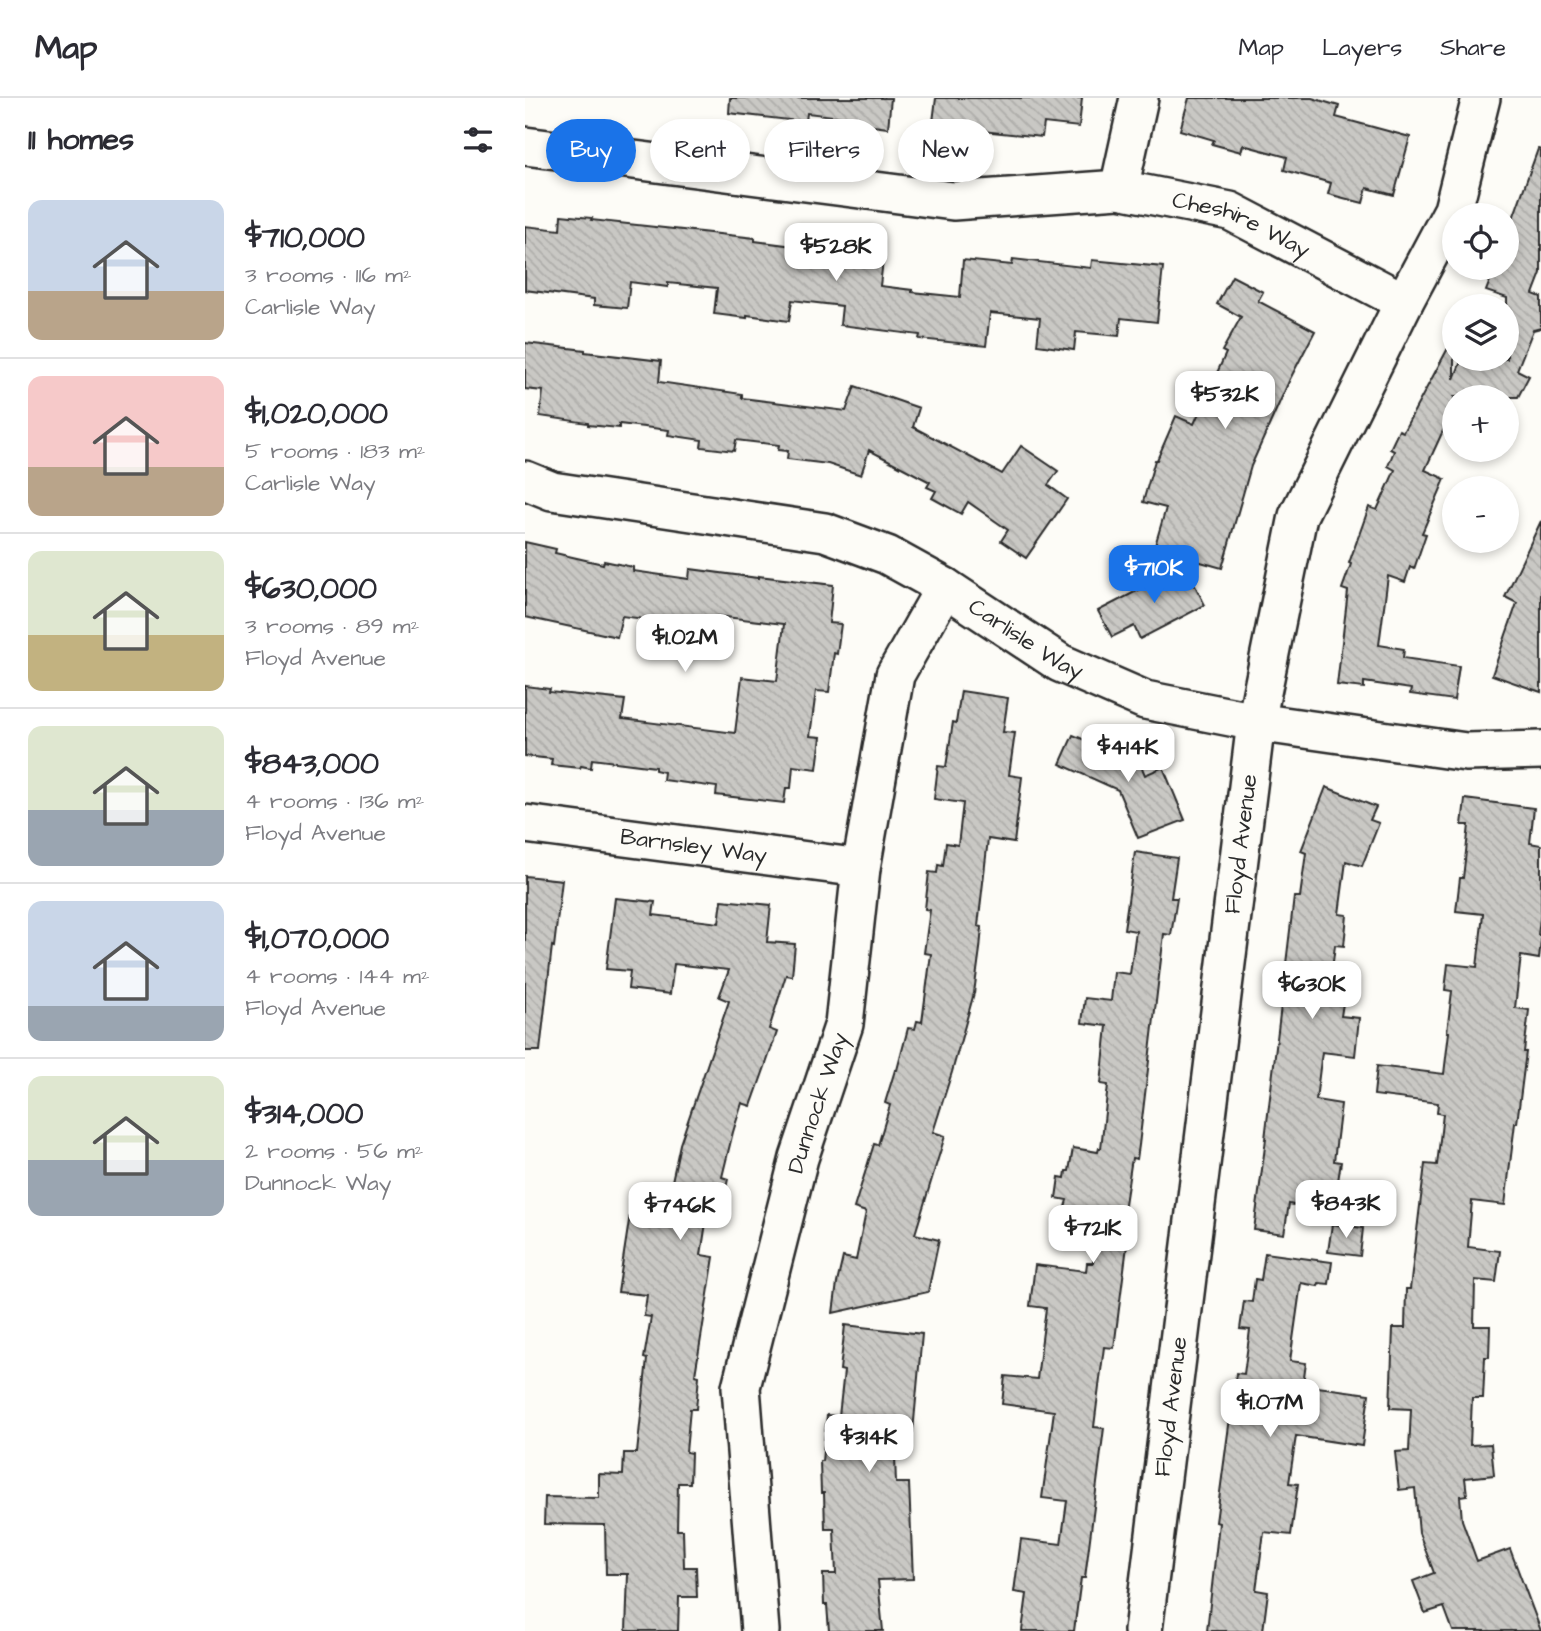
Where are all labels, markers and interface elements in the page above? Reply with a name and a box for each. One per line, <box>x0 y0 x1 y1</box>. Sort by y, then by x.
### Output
text: Map <box>35 25 97 71</box>
text: Map <box>1239 31 1284 65</box>
text: Layers <box>1322 31 1402 65</box>
text: Share <box>1440 31 1506 65</box>
text: 11 homes <box>28 119 134 161</box>
chip: Buy <box>546 119 636 182</box>
chip: Rent <box>650 119 750 182</box>
chip: Filters <box>764 119 884 182</box>
chip: New <box>898 119 994 182</box>
icon: filters <box>459 121 497 159</box>
street label: Cheshire Way <box>1169 184 1316 267</box>
map controls <box>1442 203 1519 553</box>
button: locate <box>1442 203 1519 280</box>
text: $710,000 <box>245 217 365 259</box>
pin: $528K <box>787 223 885 283</box>
icon: home <box>84 228 168 312</box>
text: $528K <box>800 230 872 262</box>
text: 3 rooms · 116 m² <box>245 259 412 291</box>
text: Carlisle Way <box>245 291 376 323</box>
button: layers <box>1442 294 1519 371</box>
pin: $532K <box>1176 372 1274 431</box>
text: $532K <box>1191 378 1259 410</box>
button: + <box>1442 385 1519 462</box>
text: $1,020,000 <box>245 393 388 435</box>
icon: home <box>84 404 168 488</box>
text: 5 rooms · 183 m² <box>245 435 425 467</box>
text: Carlisle Way <box>245 467 376 499</box>
button: − <box>1442 476 1519 553</box>
pin: $710K <box>1105 546 1203 605</box>
text: $710K <box>1125 552 1183 584</box>
text: $630,000 <box>245 568 377 610</box>
icon: home <box>84 579 168 663</box>
street label: Carlisle Way <box>962 591 1089 688</box>
text: 3 rooms · 89 m² <box>245 610 419 642</box>
pin: $1.02M <box>628 614 742 674</box>
text: $1.02M <box>652 621 718 653</box>
text: Floyd Avenue <box>245 642 386 674</box>
pin: $414K <box>1079 724 1177 784</box>
text: $414K <box>1098 731 1158 763</box>
text: $843,000 <box>245 743 379 785</box>
icon: home <box>84 754 168 838</box>
street label: Floyd Avenue <box>1216 772 1265 916</box>
text: 4 rooms · 136 m² <box>245 785 424 817</box>
text: Floyd Avenue <box>245 817 386 849</box>
street label: Barnsley Way <box>618 821 769 873</box>
text: $1,070,000 <box>245 918 389 960</box>
icon: home <box>84 929 168 1013</box>
text: 4 rooms · 144 m² <box>245 960 430 992</box>
pin: $630K <box>1263 962 1361 1021</box>
text: $630K <box>1278 968 1346 1000</box>
text: Floyd Avenue <box>245 992 386 1024</box>
street label: Dunnock Way <box>780 1028 857 1177</box>
text: $314,000 <box>245 1093 363 1135</box>
icon: home <box>84 1104 168 1188</box>
text: 2 rooms · 56 m² <box>245 1135 423 1167</box>
text: Dunnock Way <box>245 1167 391 1199</box>
pin: $843K <box>1297 1180 1395 1240</box>
pin: $746K <box>631 1182 729 1242</box>
text: $843K <box>1312 1187 1381 1219</box>
text: $746K <box>645 1189 715 1221</box>
pin: $721K <box>1044 1206 1142 1265</box>
text: $721K <box>1065 1212 1121 1244</box>
street label: Floyd Avenue <box>1146 1335 1195 1479</box>
pin: $1.07M <box>1213 1380 1327 1439</box>
text: $1.07M <box>1237 1386 1303 1418</box>
pin: $314K <box>820 1414 918 1474</box>
text: $314K <box>840 1421 898 1453</box>

